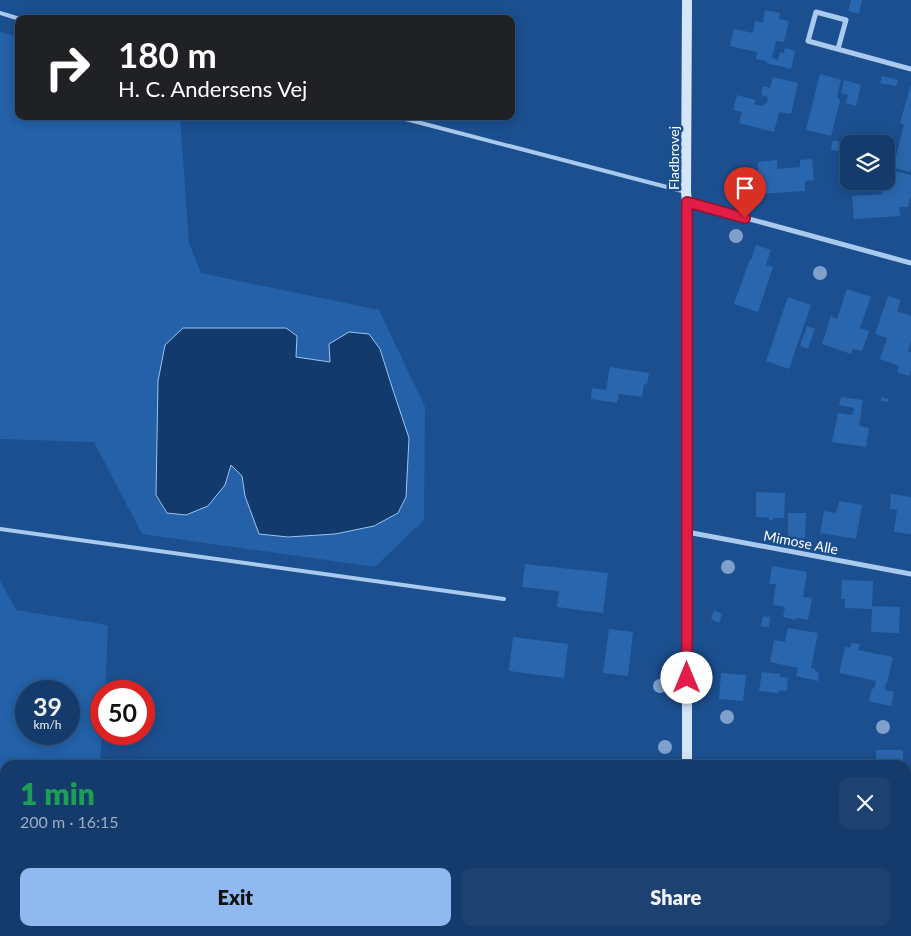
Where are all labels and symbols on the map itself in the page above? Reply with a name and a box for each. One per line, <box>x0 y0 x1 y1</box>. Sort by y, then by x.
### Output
street label: Fladbrovej <box>665 126 682 190</box>
pin <box>724 167 766 218</box>
street label: Mimose Alle <box>762 526 840 558</box>
position arrow <box>660 651 712 703</box>
speed limit sign: 50 <box>90 680 155 745</box>

